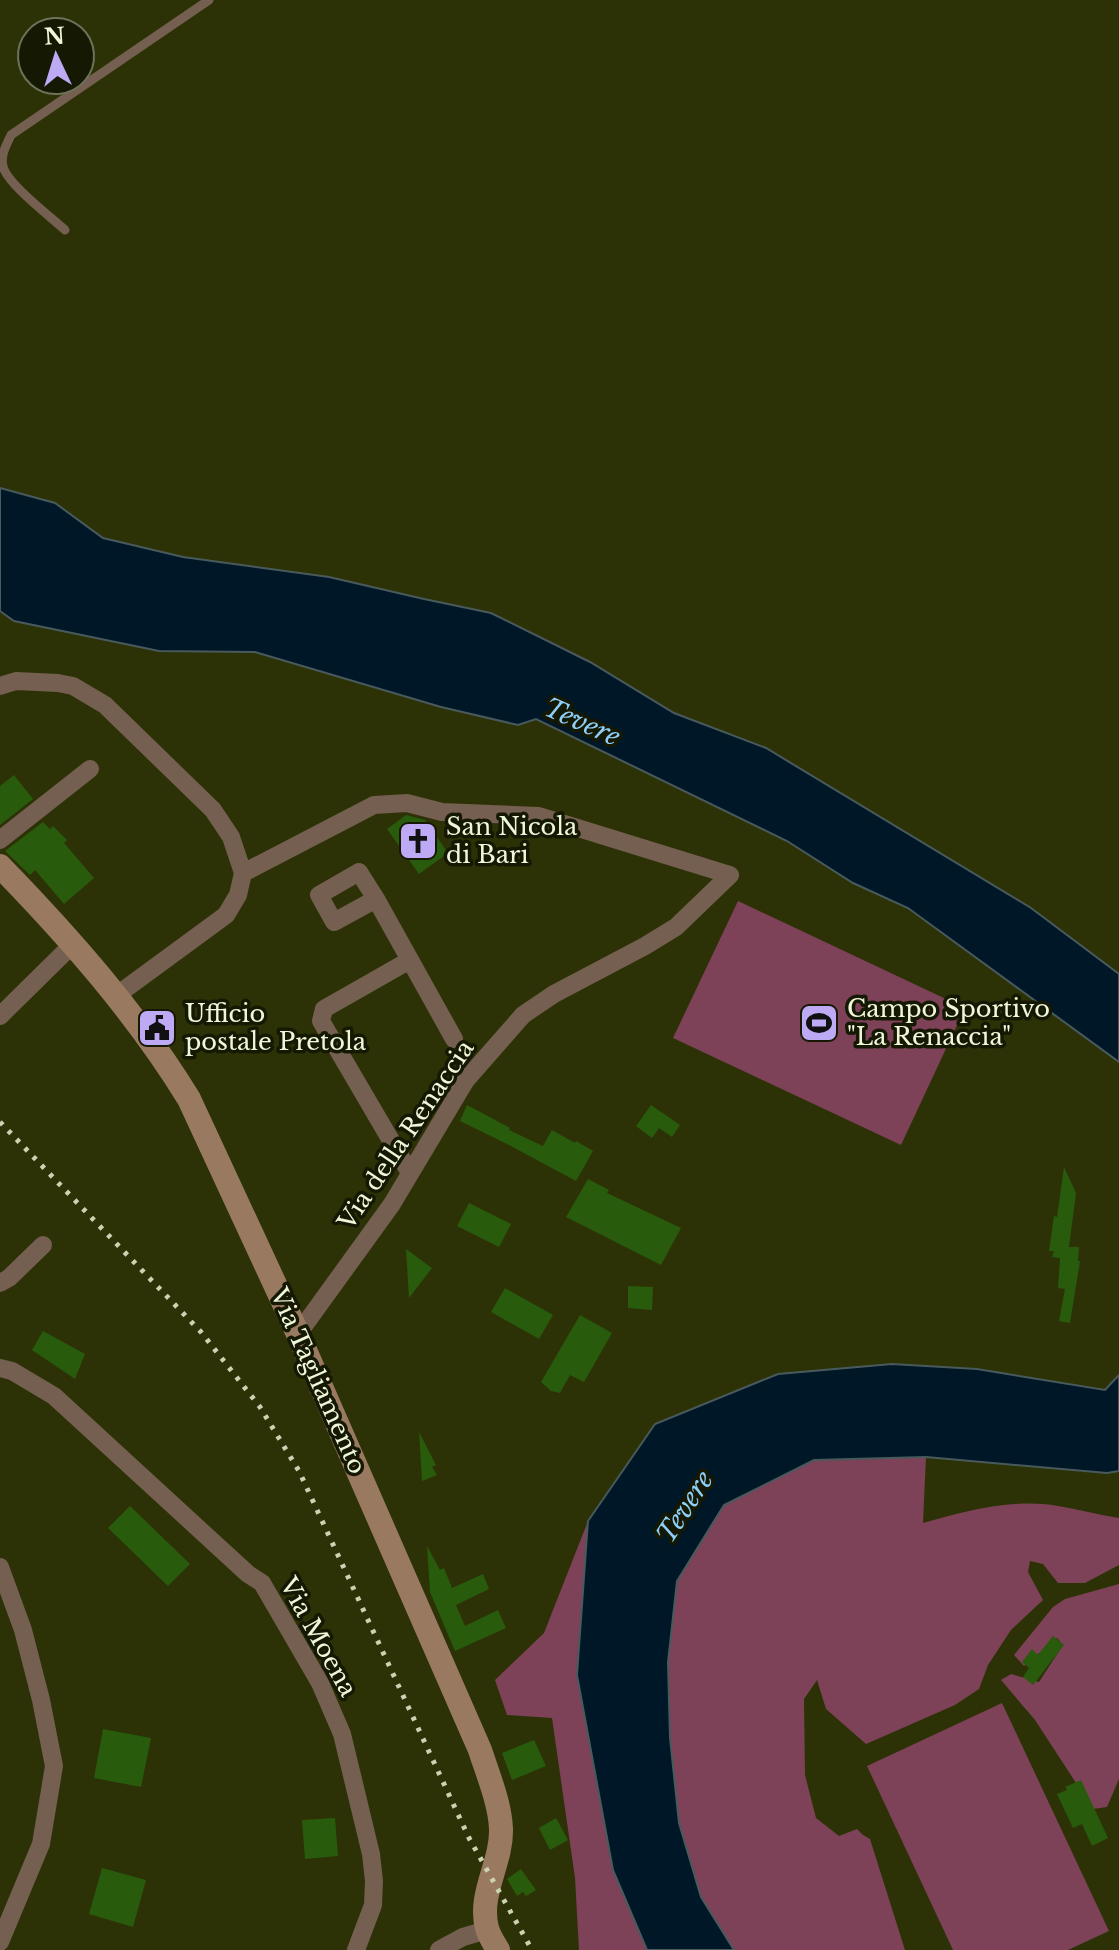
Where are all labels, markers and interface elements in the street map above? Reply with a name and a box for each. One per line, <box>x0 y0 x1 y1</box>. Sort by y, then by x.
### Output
north arrow <box>16 16 96 96</box>
text: N <box>43 22 66 51</box>
water label: Tevere <box>539 691 625 753</box>
place label: San Nicola di Bari <box>446 812 578 869</box>
church icon: San Nicola di Bari <box>397 820 439 862</box>
place label: Campo Sportivo "La Renaccia" <box>847 994 1050 1051</box>
place label: Ufficio postale Pretola <box>185 999 367 1056</box>
sports icon: Campo Sportivo "La Renaccia" <box>798 1002 840 1044</box>
public building icon: Ufficio postale Pretola <box>136 1007 178 1049</box>
street label: Via della Renaccia <box>331 1034 480 1236</box>
street label: Via Tagliamento <box>264 1282 372 1478</box>
water label: Tevere <box>650 1465 720 1549</box>
street label: Via Moena <box>273 1571 363 1702</box>

